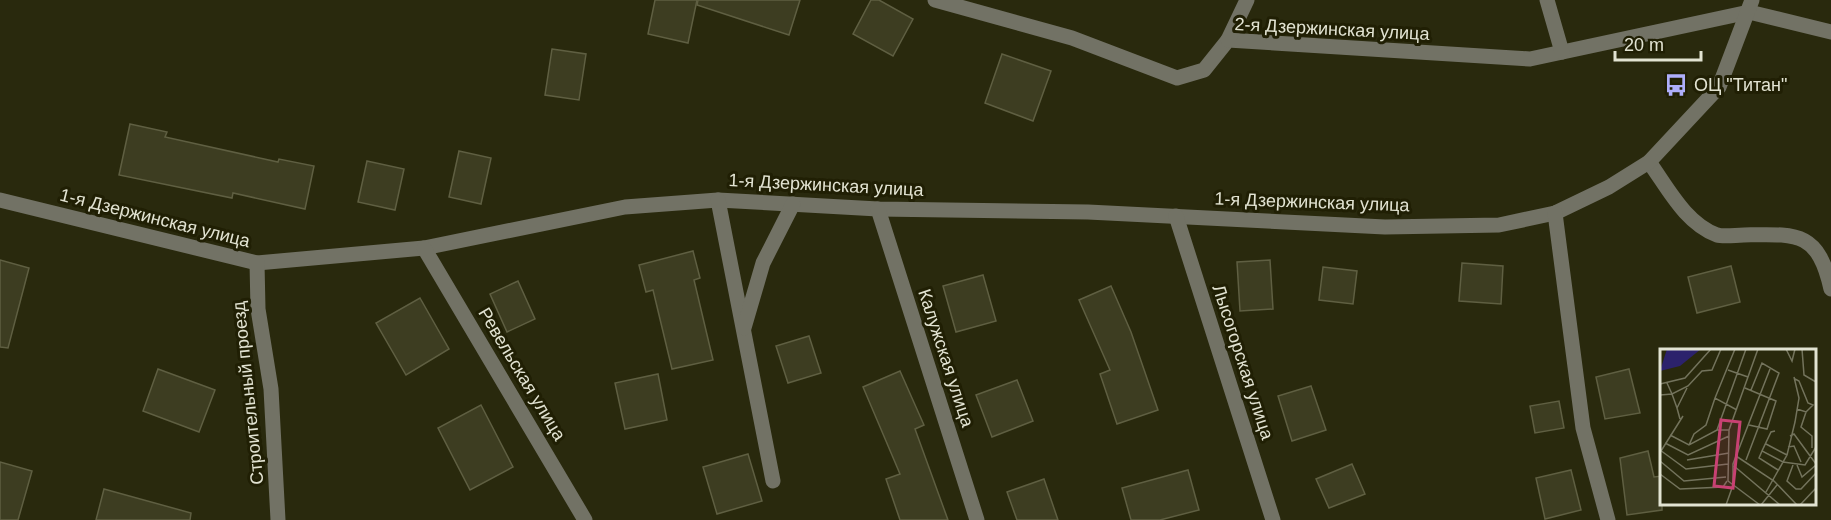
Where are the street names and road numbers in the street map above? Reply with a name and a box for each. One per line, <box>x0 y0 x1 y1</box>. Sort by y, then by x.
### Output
street label: 2-я Дзержинская улица <box>1234 14 1431 44</box>
street label: 1-я Дзержинская улица <box>728 170 925 200</box>
street label: 1-я Дзержинская улица <box>58 185 253 252</box>
street label: 1-я Дзержинская улица <box>1214 189 1411 215</box>
street label: Лысогорская улица <box>1209 282 1278 443</box>
street label: Калужская улица <box>914 287 978 430</box>
street label: Строительный проезд <box>228 300 268 486</box>
street label: Ревельская улица <box>474 304 570 445</box>

